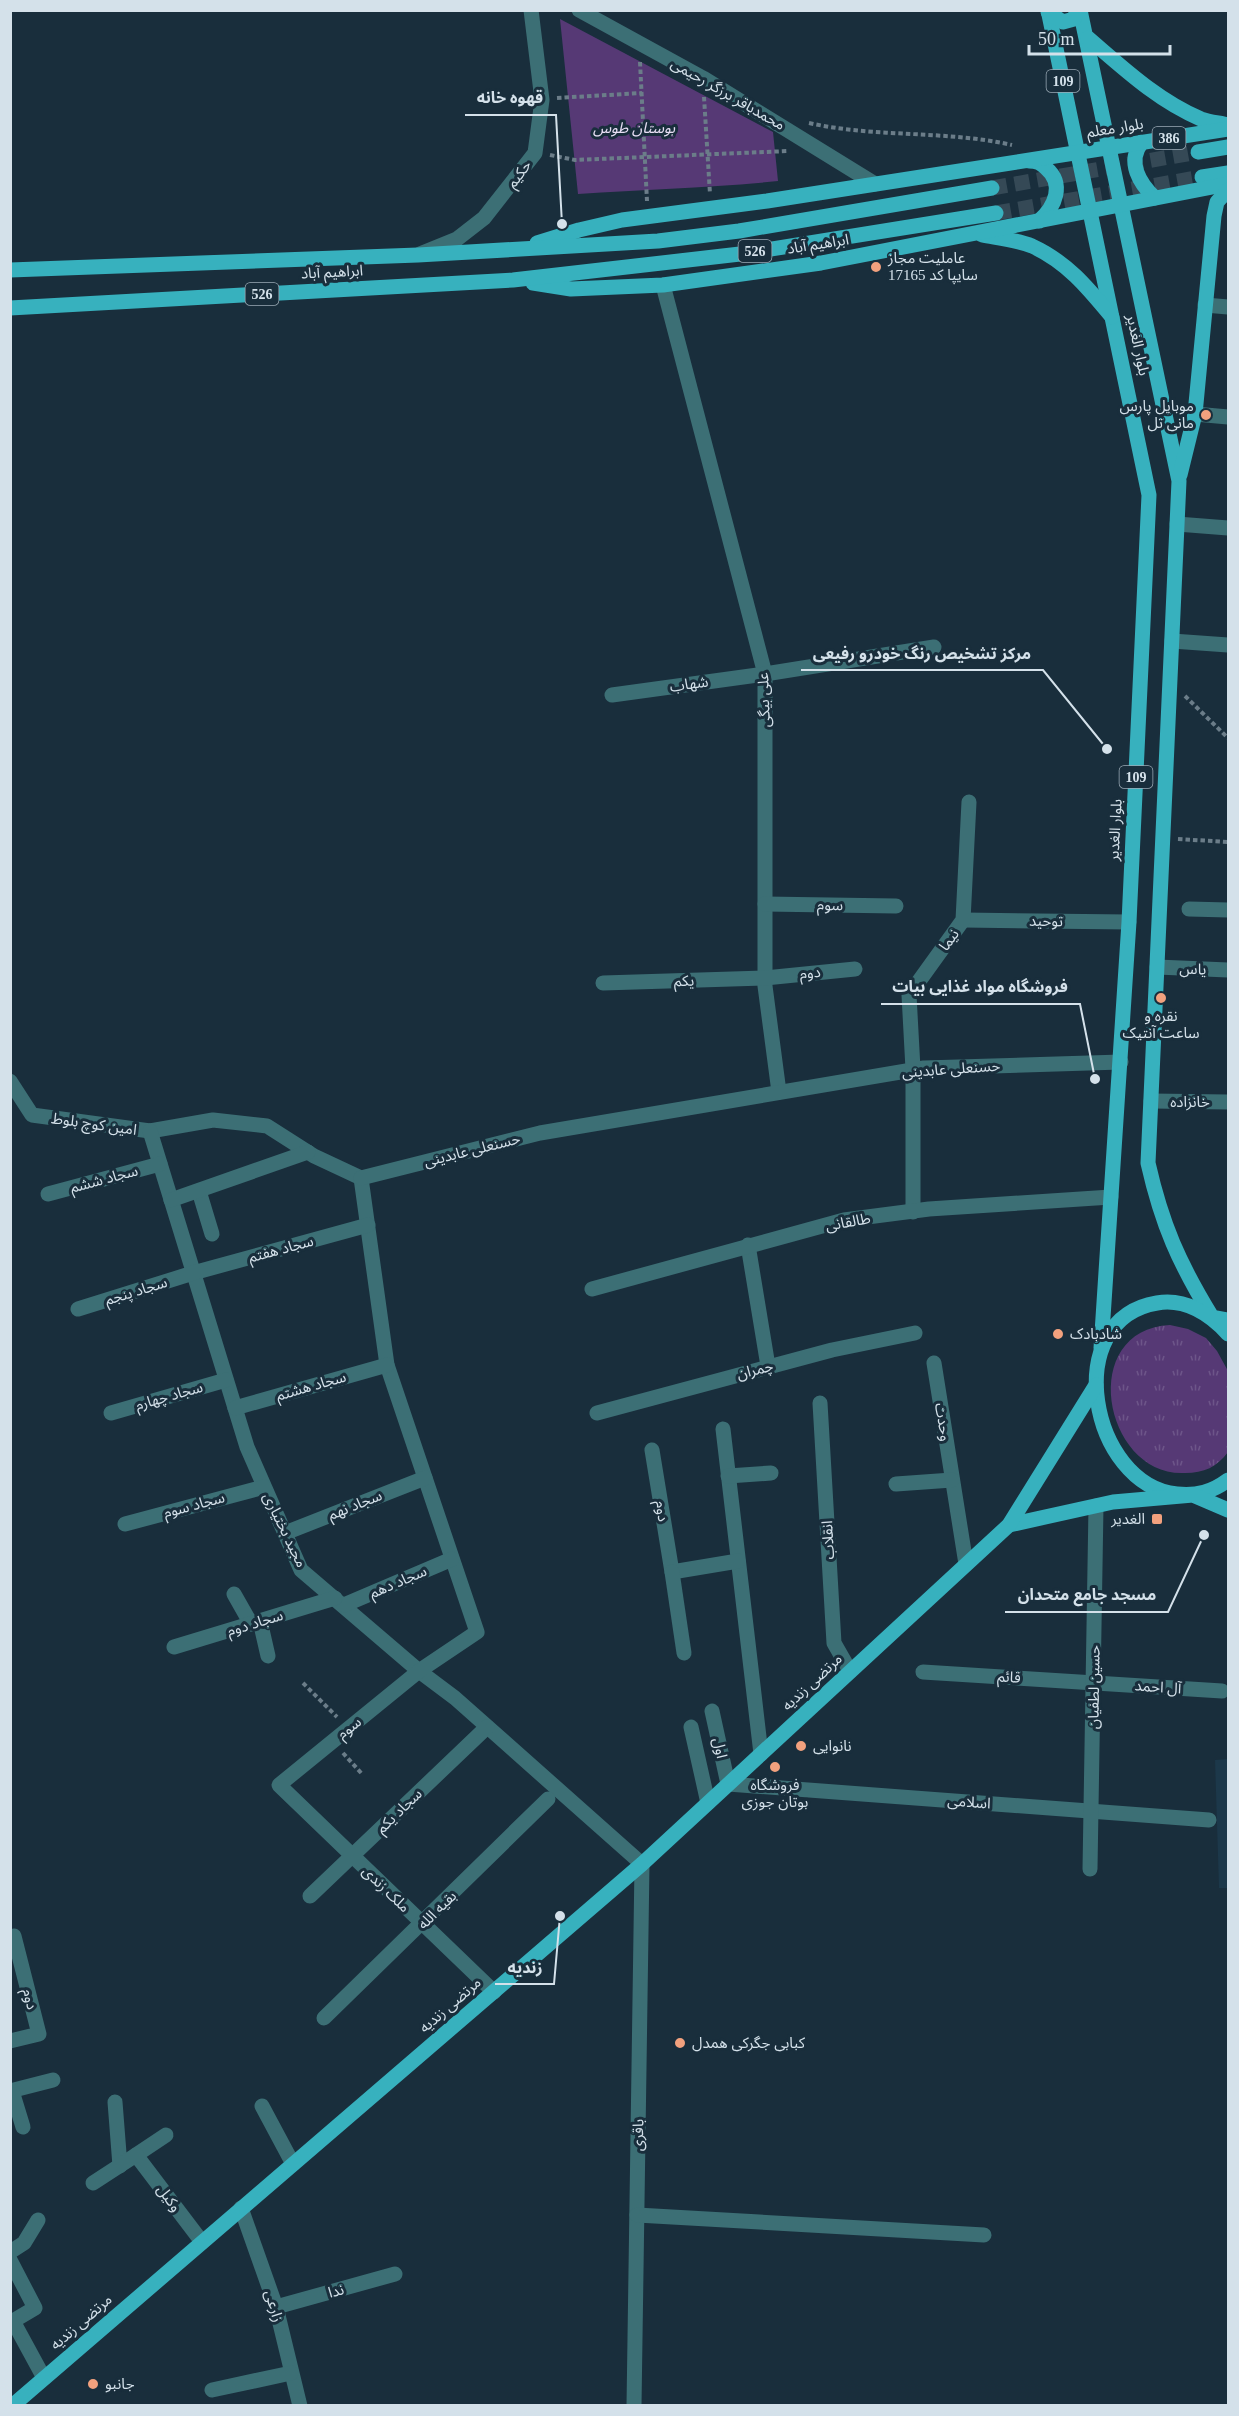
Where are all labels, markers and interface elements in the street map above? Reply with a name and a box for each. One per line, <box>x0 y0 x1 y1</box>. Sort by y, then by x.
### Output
scale bar <box>1029 18 1170 56</box>
text: 50 m <box>1038 29 1075 49</box>
street label: محمدباقر برزگر رحیمی <box>668 55 788 134</box>
road number: 109 <box>1046 70 1080 92</box>
callout: قهوه خانه <box>465 81 556 115</box>
text: قهوه خانه <box>477 89 543 107</box>
street label: بلوار معلم <box>1086 116 1145 143</box>
park label: بوستان طوس <box>593 120 676 137</box>
road number: 386 <box>1152 127 1186 149</box>
street label: حکیم <box>503 157 537 193</box>
street label: ابراهیم آباد <box>786 231 850 260</box>
road number: 526 <box>738 240 771 262</box>
place label: عاملیت مجاز سایپا کد 17165 <box>887 250 978 285</box>
marker: عاملیت مجاز سایپا کد 17165 <box>869 260 883 274</box>
street label: ابراهیم آباد <box>301 262 364 285</box>
road number: 526 <box>246 283 278 305</box>
street label: بلوار الغدیر <box>1123 312 1152 377</box>
place label: موبایل پارس مانی تل <box>1119 398 1194 432</box>
marker: موبایل پارس مانی تل <box>1199 408 1213 422</box>
callout: مرکز تشخیص رنگ خودرو رفیعی <box>801 636 1043 670</box>
text: مرکز تشخیص رنگ خودرو رفیعی <box>813 645 1031 663</box>
street label: علی بیگی <box>755 672 774 728</box>
street label: شهاب <box>669 673 710 696</box>
road number: 109 <box>1120 766 1152 788</box>
street label: بلوار الغدیر <box>1105 799 1126 862</box>
street label: سوم <box>817 897 843 916</box>
street label: توحید <box>1029 913 1063 930</box>
street label: نیما <box>936 926 962 954</box>
street label: یاس <box>1179 961 1207 978</box>
street label: دوم <box>799 964 822 985</box>
callout: فروشگاه مواد غذایی بیات <box>881 970 1080 1004</box>
street label: یکم <box>673 973 695 992</box>
text: فروشگاه مواد غذایی بیات <box>892 978 1068 996</box>
marker: نقره و ساعت آنتیک <box>1154 991 1168 1005</box>
place label: نقره و ساعت آنتیک <box>1122 1008 1200 1041</box>
street label: حسنعلی عابدینی <box>901 1058 1001 1081</box>
street label: خانزاده <box>1170 1094 1210 1111</box>
street label: امین کوچ بلوط <box>50 1110 138 1142</box>
street label: حسنعلی عابدینی <box>422 1130 522 1171</box>
street label: سجاد ششم <box>68 1162 141 1199</box>
street label: طالقانی <box>824 1210 872 1235</box>
street label: سجاد هفتم <box>247 1233 316 1268</box>
street label: سجاد پنجم <box>103 1274 170 1311</box>
place label: شادبادک <box>1070 1326 1122 1342</box>
marker: شادبادک <box>1051 1327 1065 1341</box>
street label: چمران <box>735 1358 775 1384</box>
street label: سجاد هشتم <box>274 1368 349 1406</box>
street label: سجاد چهارم <box>133 1379 206 1416</box>
street label: وحدت <box>931 1402 954 1442</box>
street label: سجاد نهم <box>326 1487 386 1526</box>
street label: سجاد سوم <box>162 1489 227 1524</box>
street label: مجید بختیاری <box>259 1490 310 1570</box>
street label: دوم <box>649 1499 672 1523</box>
place label: الغدیر <box>1110 1511 1145 1528</box>
marker: الغدیر <box>1150 1512 1164 1526</box>
street label: انقلاب <box>819 1520 837 1560</box>
street label: سجاد دهم <box>367 1563 430 1604</box>
callout: مسجد جامع متحدان <box>1005 1578 1168 1612</box>
text: مسجد جامع متحدان <box>1018 1586 1156 1607</box>
street label: سجاد دوم <box>225 1607 286 1642</box>
street label: حسین لطفیان <box>1085 1645 1104 1729</box>
street label: مرتضی زندیه <box>779 1650 846 1714</box>
street label: قائم <box>996 1668 1022 1689</box>
street label: آل احمد <box>1134 1677 1182 1698</box>
street label: سوم <box>334 1713 366 1745</box>
street label: اول <box>709 1736 730 1760</box>
place label: نانوایی <box>813 1738 852 1755</box>
marker: نانوایی <box>794 1739 808 1753</box>
marker: فروشگاه بوتان جوزی <box>768 1760 782 1774</box>
place label: فروشگاه بوتان جوزی <box>742 1777 808 1811</box>
street label: سجاد یکم <box>373 1785 427 1839</box>
street label: اسلامی <box>947 1793 991 1812</box>
street label: ملک زندی <box>358 1863 413 1916</box>
street label: بقیه الله <box>415 1888 459 1932</box>
callout: زندیه <box>495 1950 554 1984</box>
text: زندیه <box>508 1959 542 1977</box>
street label: مرتضی زندیه <box>416 1974 484 2037</box>
street label: دوم <box>17 1987 40 2012</box>
place label: کبابی جگرکی همدل <box>692 2035 806 2052</box>
marker: کبابی جگرکی همدل <box>673 2036 687 2050</box>
street label: باقری <box>630 2119 647 2151</box>
street label: وکیل <box>153 2181 184 2215</box>
street label: ندا <box>326 2281 346 2301</box>
street label: زارعی <box>261 2288 286 2324</box>
street label: مرتضی زندیه <box>47 2291 115 2354</box>
place label: جانبو <box>105 2376 135 2393</box>
marker: جانبو <box>86 2377 100 2391</box>

